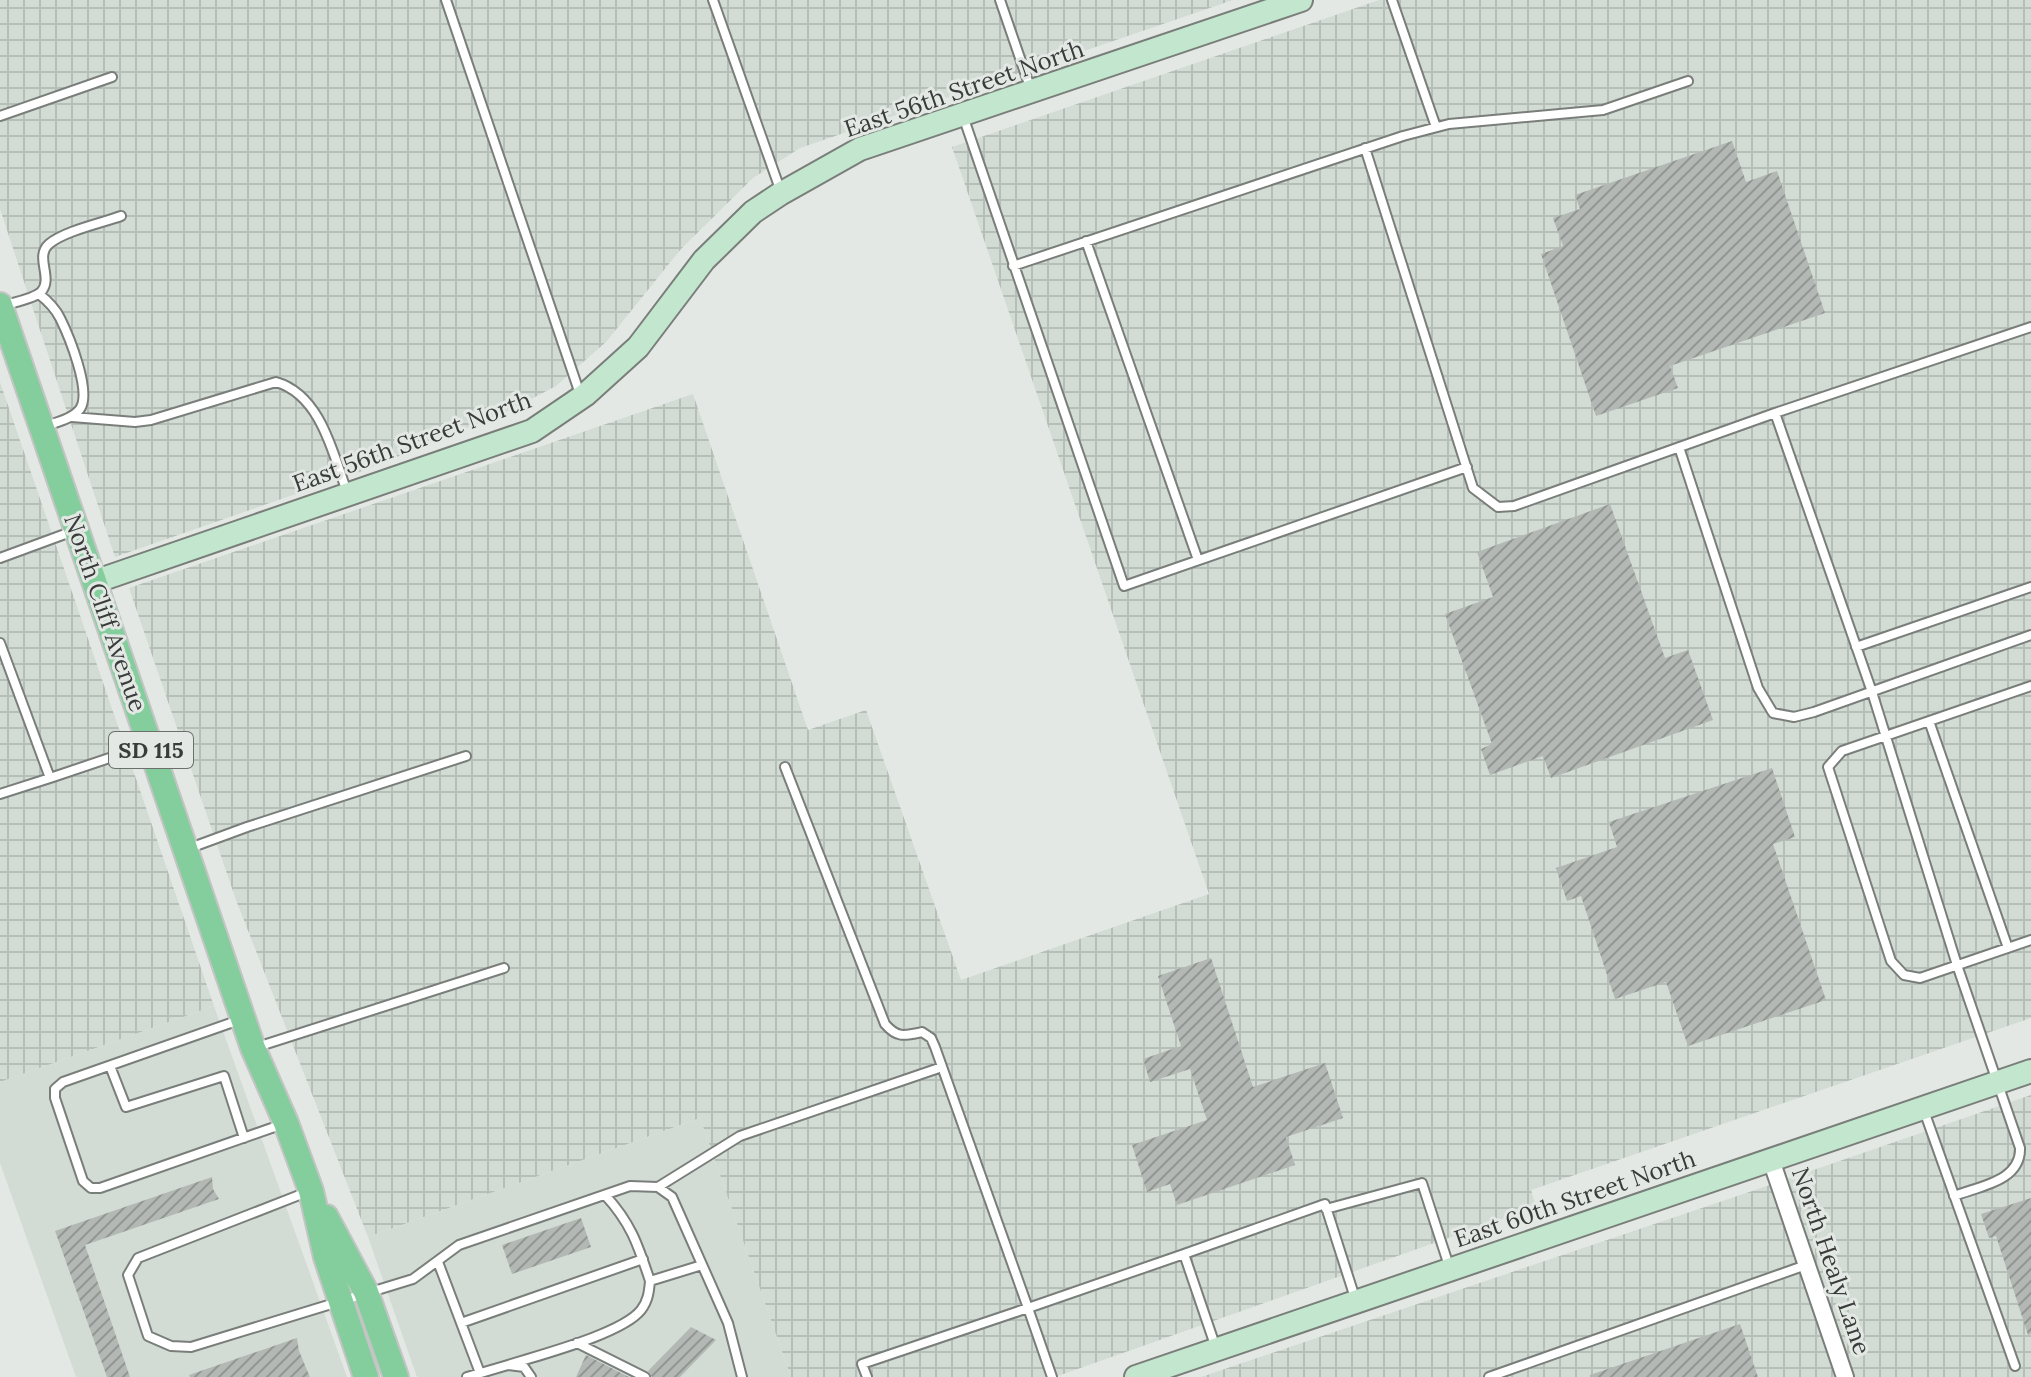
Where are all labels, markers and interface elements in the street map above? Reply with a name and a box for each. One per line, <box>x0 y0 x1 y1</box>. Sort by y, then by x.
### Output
street label: East 56th Street North <box>840 33 1088 144</box>
street label: East 56th Street North <box>288 384 535 499</box>
street label: North Cliff Avenue <box>57 510 154 716</box>
road number: SD 115 <box>109 732 193 768</box>
street label: East 60th Street North <box>1450 1143 1700 1254</box>
street label: North Healy Lane <box>1785 1163 1878 1359</box>

